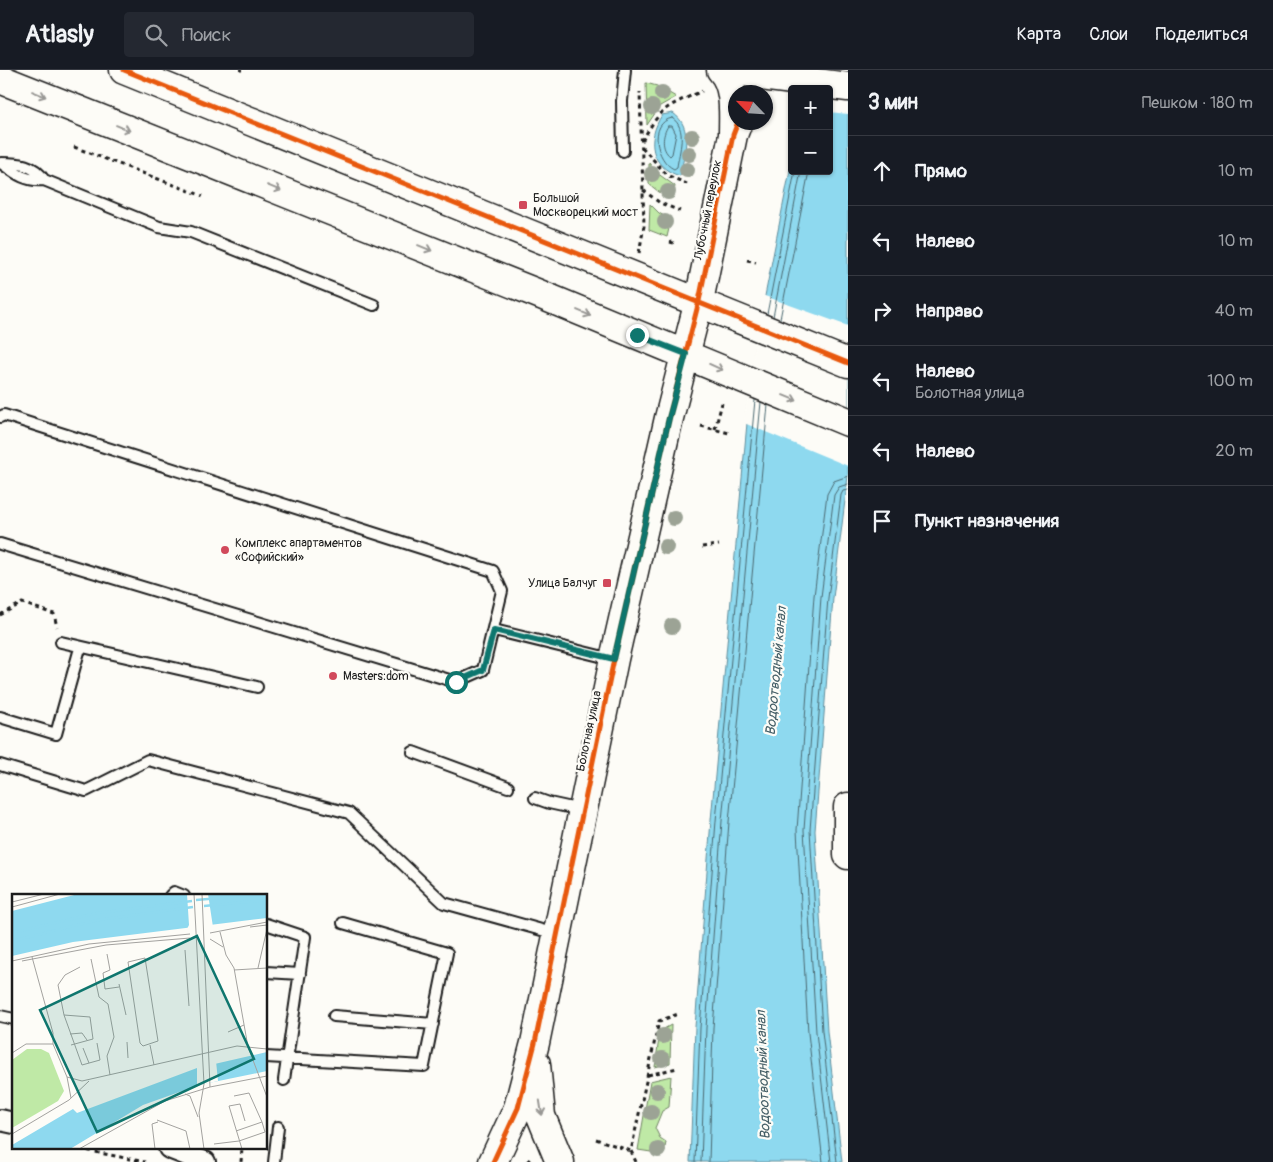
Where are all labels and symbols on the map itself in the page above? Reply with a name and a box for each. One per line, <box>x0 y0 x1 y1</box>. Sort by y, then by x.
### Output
north arrow <box>728 85 773 130</box>
one-way arrow <box>31 90 46 99</box>
one-way arrow <box>115 124 130 133</box>
street label: Лубочный переулок <box>691 159 725 262</box>
one-way arrow <box>266 184 281 193</box>
place label: Большой Москворецкий мост <box>533 191 638 220</box>
marker: Большой Москворецкий мост <box>517 199 529 211</box>
one-way arrow <box>417 244 432 253</box>
one-way arrow <box>576 308 591 318</box>
route end <box>626 324 649 347</box>
one-way arrow <box>708 363 723 372</box>
one-way arrow <box>782 394 798 403</box>
place label: Комплекс апартаментов «Софийский» <box>235 536 362 565</box>
marker: Комплекс апартаментов «Софийский» <box>219 544 231 556</box>
place label: Улица Балчуг <box>528 576 597 591</box>
marker: Улица Балчуг <box>601 577 613 589</box>
water label: Водоотводный канал <box>762 604 790 736</box>
place label: Masters:dom <box>343 669 409 684</box>
marker: Masters:dom <box>327 670 339 682</box>
route start <box>445 671 468 694</box>
street label: Болотная улица <box>573 689 605 773</box>
inset map <box>12 894 268 1150</box>
water label: Водоотводный канал <box>752 1009 774 1140</box>
one-way arrow <box>536 1100 546 1116</box>

